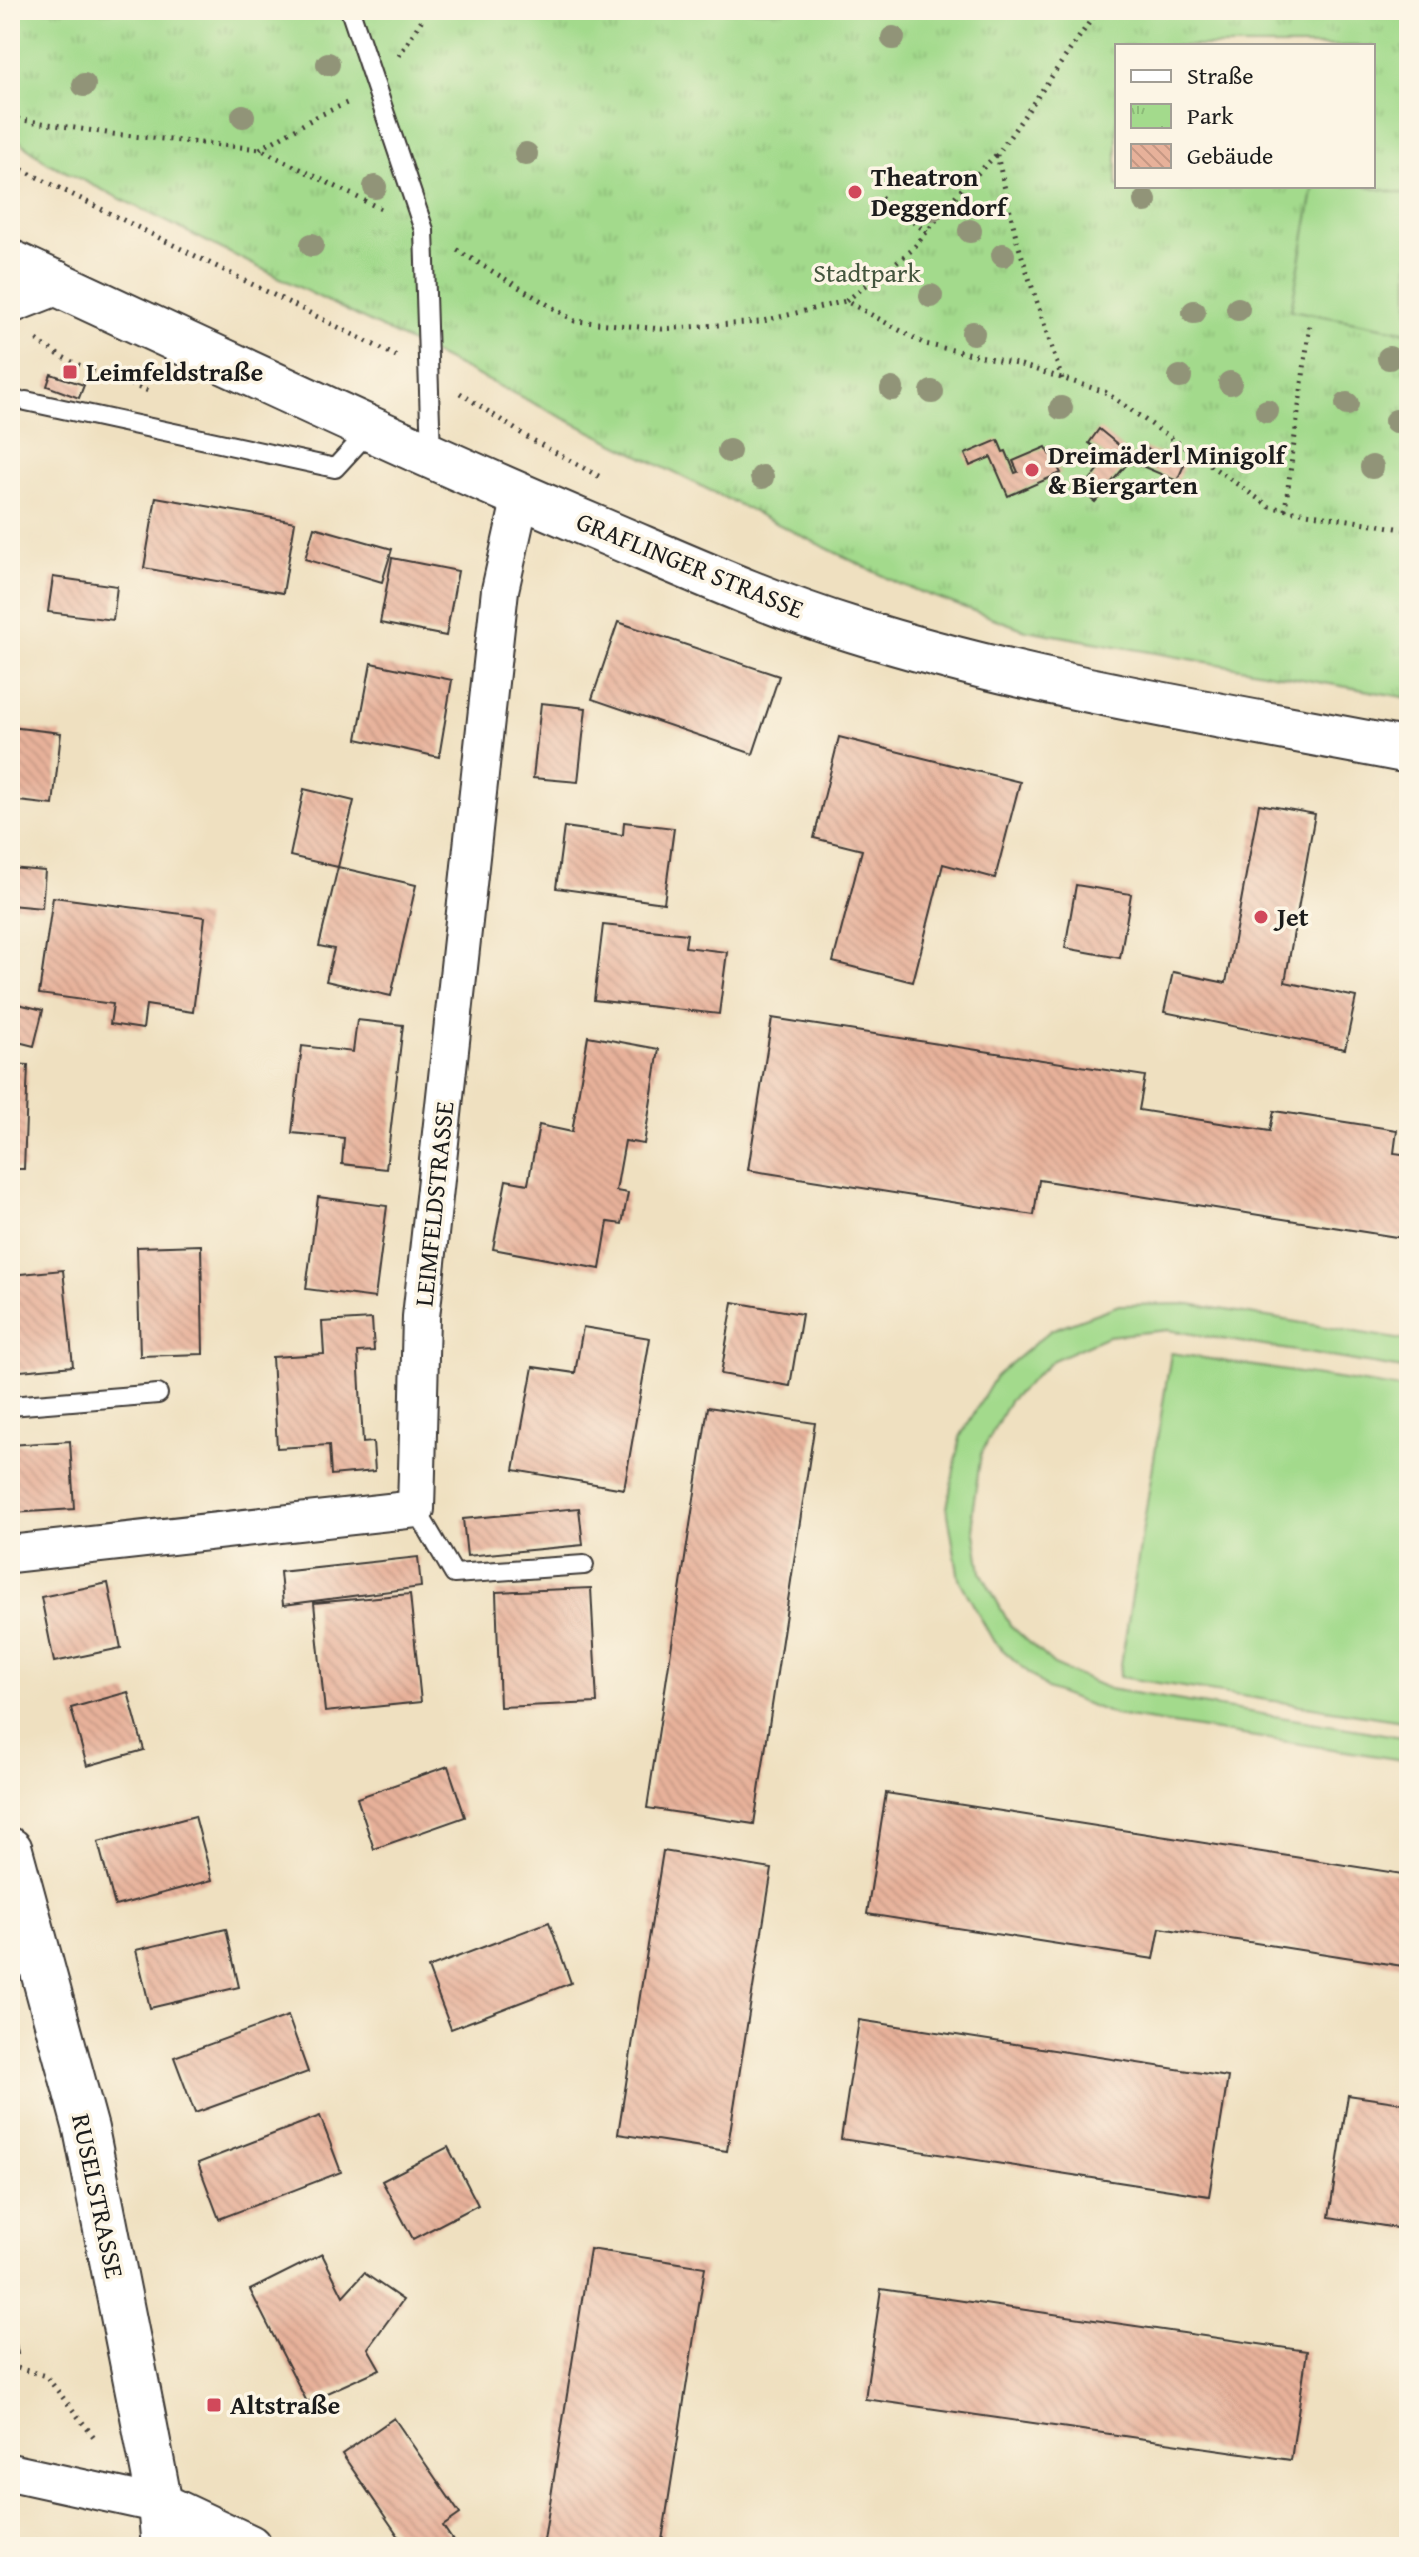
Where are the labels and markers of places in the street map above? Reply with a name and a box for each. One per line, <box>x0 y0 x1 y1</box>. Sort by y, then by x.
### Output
place label: Theatron Deggendorf <box>871 157 1009 226</box>
marker: Theatron Deggendorf <box>846 183 864 201</box>
place label: Leimfeldstraße <box>86 352 263 391</box>
marker: Leimfeldstraße <box>61 363 79 381</box>
place label: Dreimäderl Minigolf & Biergarten <box>1048 435 1288 504</box>
marker: Dreimäderl Minigolf & Biergarten <box>1023 461 1041 479</box>
place label: Jet <box>1273 897 1309 936</box>
marker: Jet <box>1252 908 1270 926</box>
place label: Altstraße <box>230 2385 340 2424</box>
marker: Altstraße <box>205 2396 223 2414</box>

